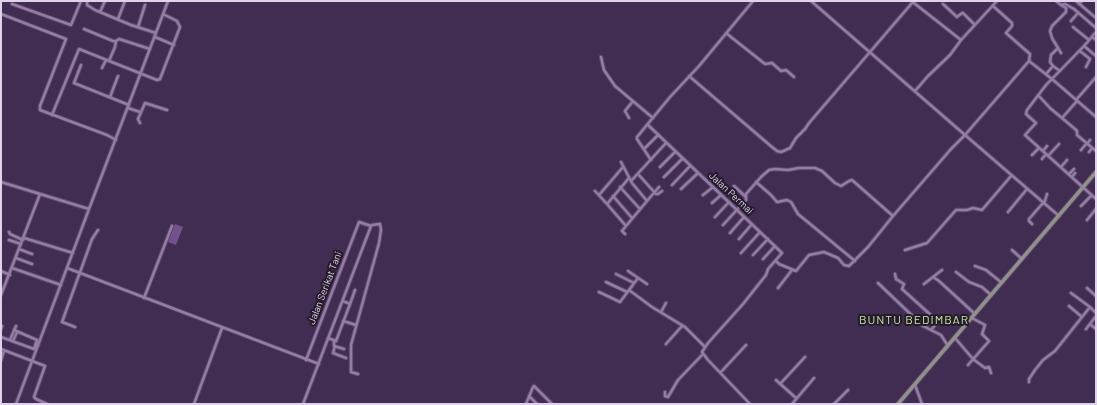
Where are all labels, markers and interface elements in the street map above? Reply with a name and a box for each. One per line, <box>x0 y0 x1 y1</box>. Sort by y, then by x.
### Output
street label: Jalan Permai <box>706 169 756 217</box>
street label: Jalan Serikat Tani <box>306 250 344 326</box>
district label: BUNTU BEDIMBAR <box>859 313 969 327</box>

